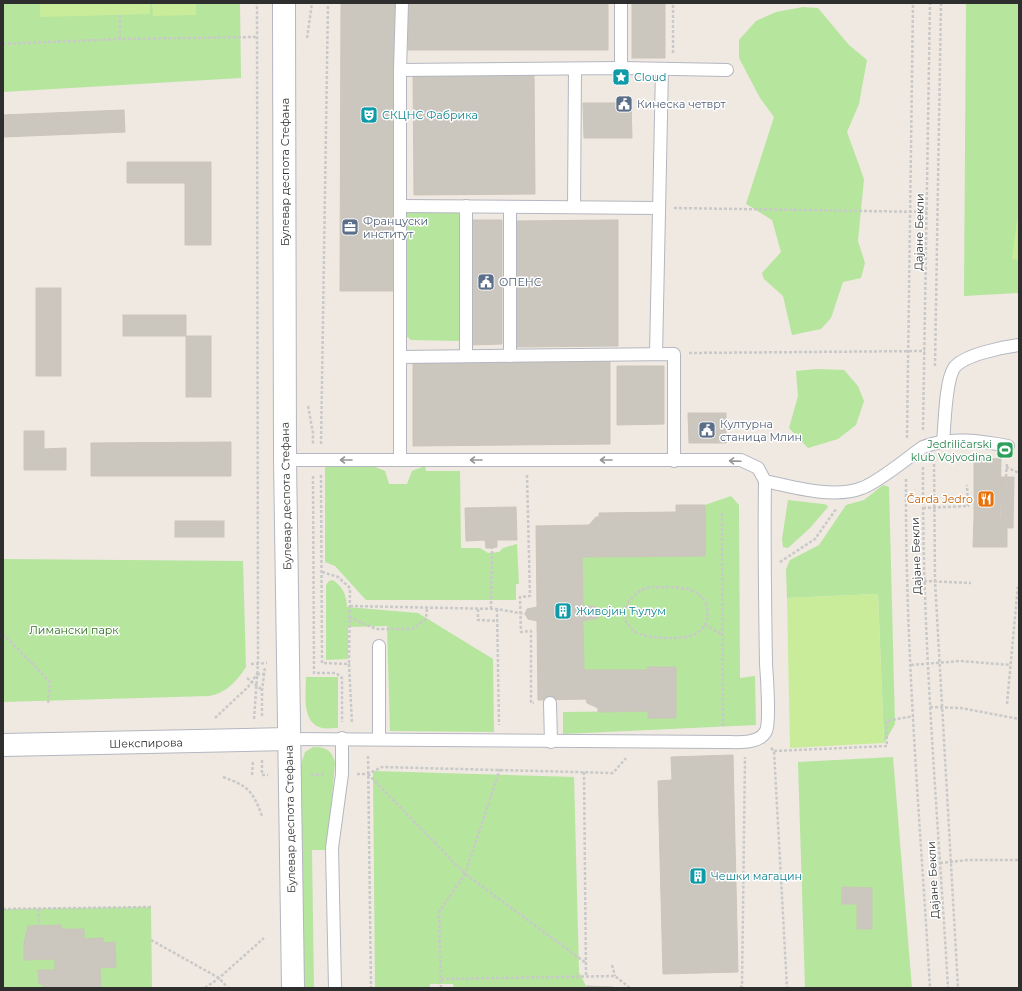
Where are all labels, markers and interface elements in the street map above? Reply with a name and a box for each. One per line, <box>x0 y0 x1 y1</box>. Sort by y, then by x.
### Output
place icon: Cloud <box>611 67 631 87</box>
place label: Cloud <box>634 70 667 84</box>
public building icon: Кинеска четврт <box>614 94 634 114</box>
place label: Кинеска четврт <box>637 97 727 111</box>
street label: Булевар деспота Стефана <box>278 98 292 246</box>
theatre icon: СКЦНС Фабрика <box>359 105 379 125</box>
place label: СКЦНС Фабрика <box>382 108 478 122</box>
street label: Дајане Бекли <box>911 193 927 271</box>
place label: Француски институт <box>363 214 428 241</box>
office icon: Француски институт <box>340 217 360 237</box>
public building icon: ОПЕНС <box>476 272 496 292</box>
place label: ОПЕНС <box>499 275 542 289</box>
place label: Културна станица Млин <box>720 417 802 444</box>
public building icon: Културна станица Млин <box>697 420 717 440</box>
street label: Булевар деспота Стефана <box>278 422 294 570</box>
place label: Jedriličarski klub Vojvodina <box>911 437 992 464</box>
sports icon: Jedriličarski klub Vojvodina <box>995 440 1015 460</box>
one-way arrow <box>340 456 353 464</box>
one-way arrow <box>470 456 483 464</box>
one-way arrow <box>600 456 613 464</box>
one-way arrow <box>729 457 742 464</box>
restaurant icon: Čarda Jedro <box>976 489 996 509</box>
place label: Čarda Jedro <box>907 492 973 506</box>
street label: Дајане Бекли <box>908 517 924 595</box>
building icon: Живојин Ћулум <box>553 601 573 621</box>
place label: Живојин Ћулум <box>576 604 666 618</box>
park label: Лимански парк <box>29 623 119 637</box>
street label: Шекспирова <box>109 735 183 751</box>
street label: Булевар деспота Стефана <box>282 745 298 893</box>
street label: Дајане Бекли <box>924 841 942 919</box>
building icon: Чешки магацин <box>688 866 708 886</box>
place label: Чешки магацин <box>711 869 802 883</box>

